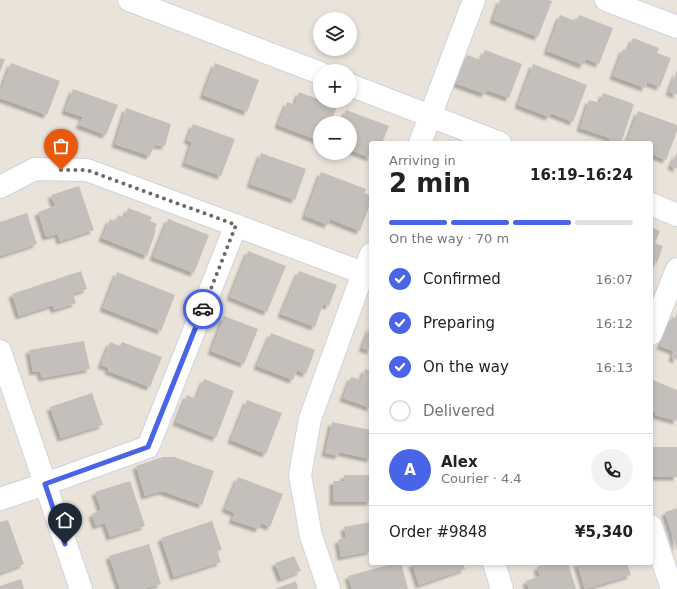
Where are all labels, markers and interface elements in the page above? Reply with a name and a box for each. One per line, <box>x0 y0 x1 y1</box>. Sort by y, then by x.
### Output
map controls <box>313 12 357 160</box>
button: layers <box>313 12 357 56</box>
button: + <box>313 64 357 108</box>
button: − <box>313 116 357 160</box>
pin <box>44 129 78 170</box>
icon: bag <box>50 135 72 157</box>
text: Arriving in <box>389 153 456 168</box>
text: 16:19–16:24 <box>530 166 633 184</box>
text: 2 min <box>389 168 471 198</box>
text: On the way · 70 m <box>389 231 509 246</box>
icon: check <box>389 268 411 290</box>
text: Confirmed <box>423 270 501 288</box>
text: 16:07 <box>596 272 633 287</box>
courier <box>183 289 223 329</box>
icon: car <box>192 298 214 320</box>
icon: check <box>389 312 411 334</box>
text: Preparing <box>423 314 495 332</box>
text: 16:12 <box>596 316 633 331</box>
icon: check <box>389 356 411 378</box>
text: On the way <box>423 358 509 376</box>
text: 16:13 <box>596 360 633 375</box>
text: Delivered <box>423 402 495 420</box>
button: phone <box>591 449 633 491</box>
text: Alex <box>441 453 478 471</box>
text: A <box>404 461 416 479</box>
text: Courier · 4.4 <box>441 471 522 486</box>
pin <box>48 503 82 544</box>
icon: home <box>54 509 76 531</box>
text: Order #9848 <box>389 523 487 541</box>
text: ¥5,340 <box>575 523 633 541</box>

